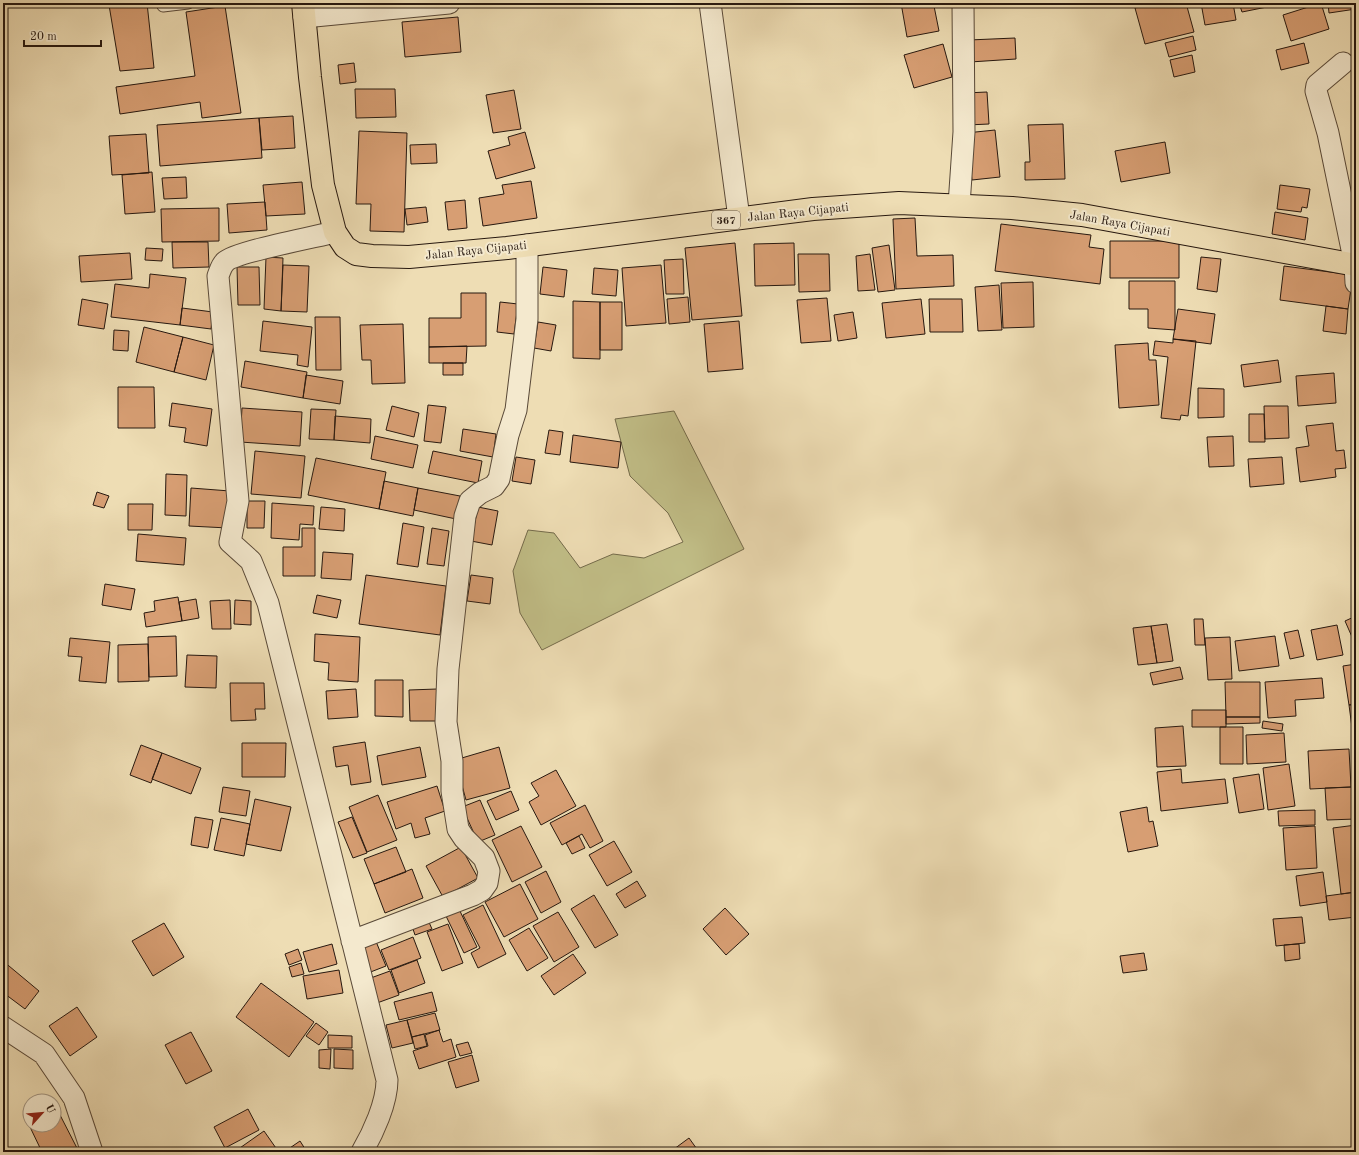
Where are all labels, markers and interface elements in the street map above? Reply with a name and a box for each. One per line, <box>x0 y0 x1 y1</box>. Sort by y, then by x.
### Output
scale bar <box>24 22 101 48</box>
text: 20 m <box>30 31 57 43</box>
street label: Jalan Raya Cijapati <box>747 202 849 224</box>
street label: Jalan Raya Cijapati <box>1069 209 1171 239</box>
road number: 367 <box>712 211 740 229</box>
street label: Jalan Raya Cijapati <box>425 240 527 262</box>
north arrow <box>22 1093 62 1133</box>
text: U <box>43 1103 57 1116</box>

